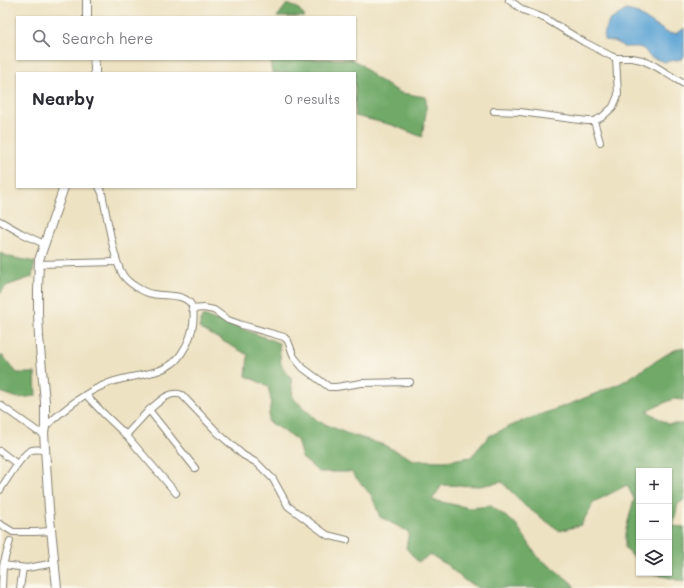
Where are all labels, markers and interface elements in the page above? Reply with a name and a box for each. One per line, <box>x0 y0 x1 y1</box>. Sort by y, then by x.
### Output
search box <box>16 16 356 60</box>
icon: search <box>30 27 52 49</box>
text: Search here <box>62 28 153 48</box>
text: Nearby <box>32 87 94 109</box>
text: 0 results <box>285 90 340 107</box>
map controls <box>636 468 672 576</box>
button: + <box>636 468 672 504</box>
button: − <box>636 504 672 540</box>
button: layers <box>636 540 672 576</box>

